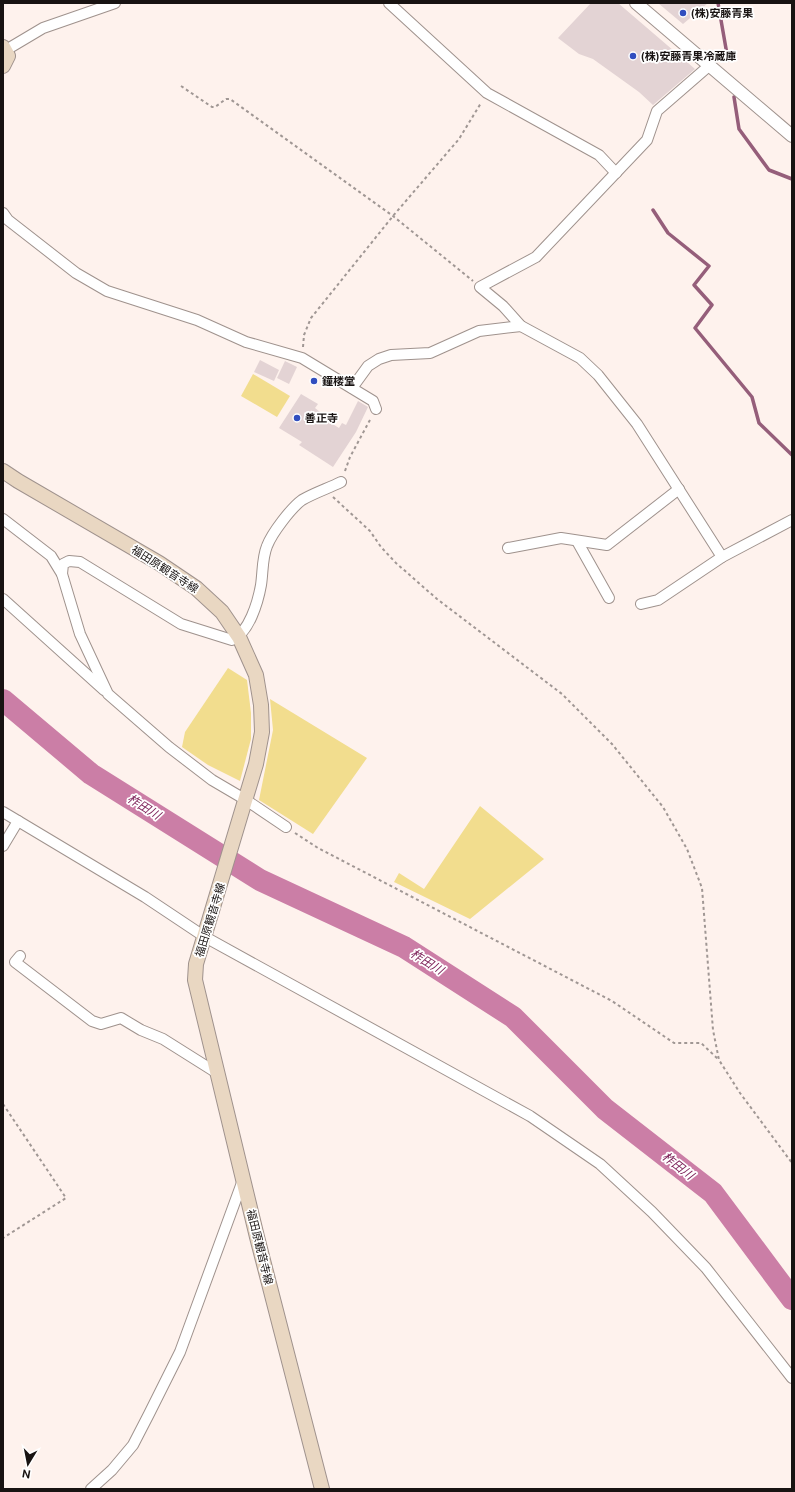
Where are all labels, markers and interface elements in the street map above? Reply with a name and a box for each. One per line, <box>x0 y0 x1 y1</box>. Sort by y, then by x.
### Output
place label: (株)安藤青果 <box>691 7 753 19</box>
marker: (株)安藤青果 <box>678 8 688 18</box>
place label: (株)安藤青果冷蔵庫 <box>641 50 736 62</box>
marker: (株)安藤青果冷蔵庫 <box>628 51 638 61</box>
place label: 鐘楼堂 <box>322 375 355 387</box>
marker: 鐘楼堂 <box>309 376 319 386</box>
place label: 善正寺 <box>305 412 338 424</box>
marker: 善正寺 <box>292 413 302 423</box>
street label: 福田原観音寺線 <box>129 543 201 595</box>
water label: 柞田川 <box>125 792 165 824</box>
street label: 福田原観音寺線 <box>193 881 227 959</box>
water label: 柞田川 <box>408 947 448 979</box>
water label: 柞田川 <box>660 1149 698 1184</box>
street label: 福田原観音寺線 <box>245 1208 275 1286</box>
north arrow <box>8 1444 48 1484</box>
text: N <box>21 1467 32 1481</box>

